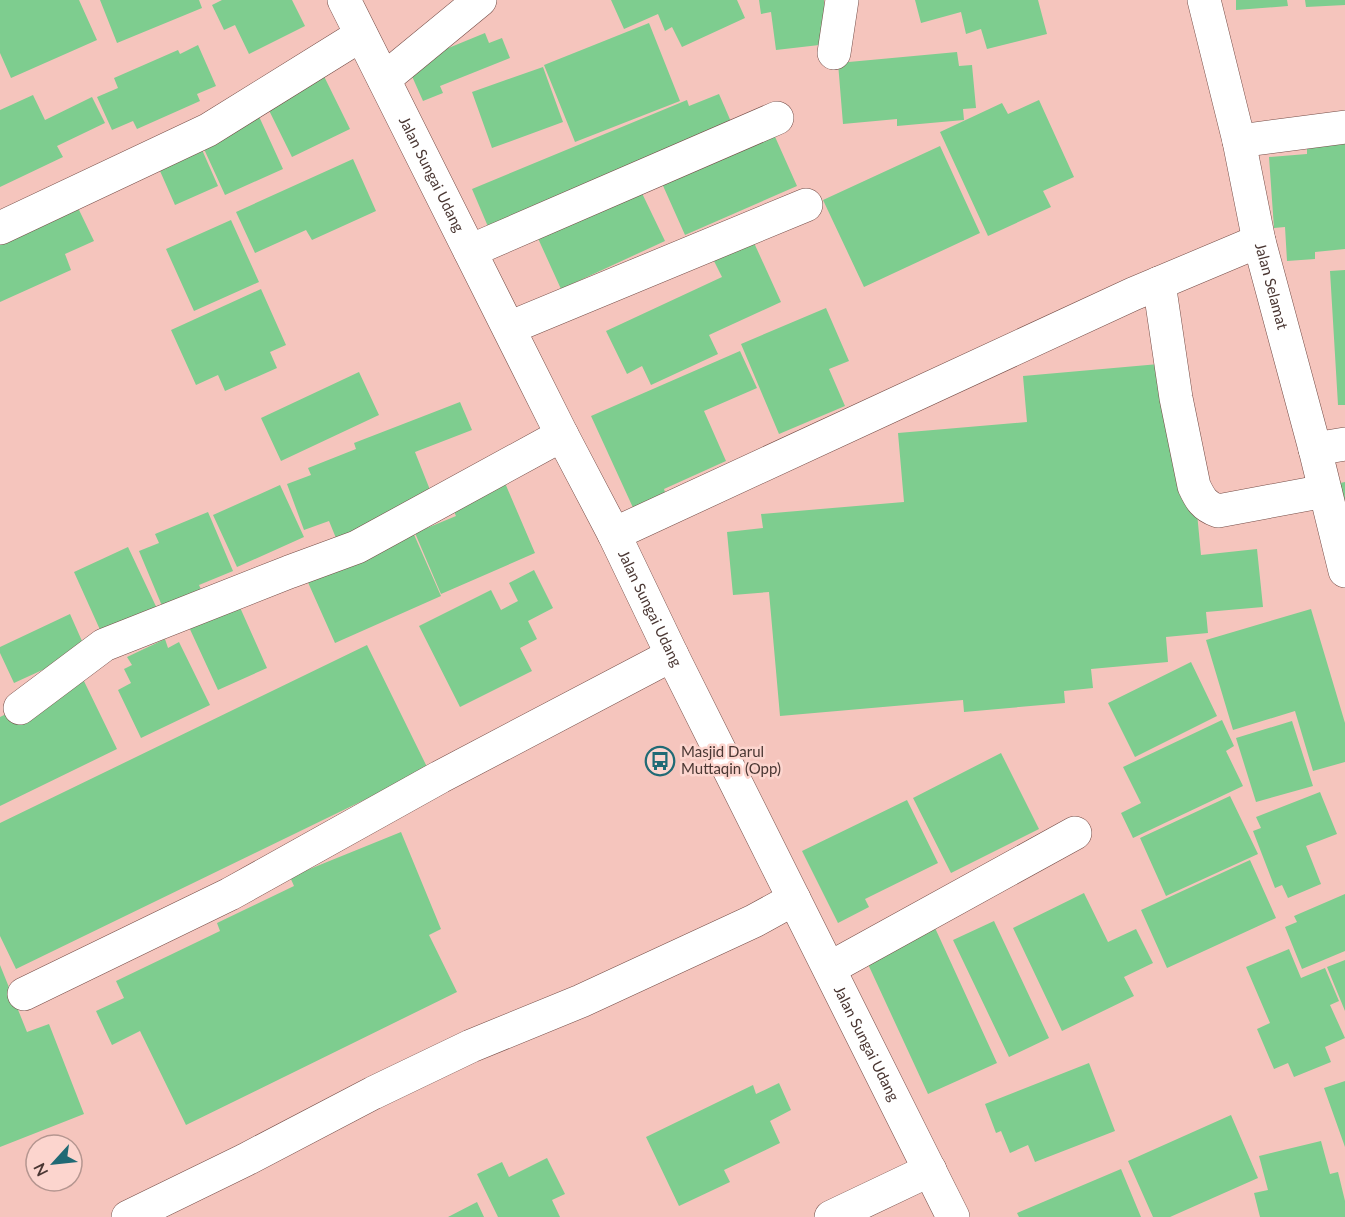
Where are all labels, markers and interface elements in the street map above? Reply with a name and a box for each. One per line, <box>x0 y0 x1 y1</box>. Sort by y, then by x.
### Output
street label: Jalan Sungai Udang <box>396 113 469 235</box>
street label: Jalan Selamat <box>1252 241 1293 332</box>
street label: Jalan Sungai Udang <box>615 547 686 669</box>
place label: Masjid Darul Muttaqin (Opp) <box>681 742 781 777</box>
bus stop icon: Masjid Darul Muttaqin (Opp) <box>644 745 676 777</box>
street label: Jalan Sungai Udang <box>831 982 904 1104</box>
north arrow <box>24 1133 84 1193</box>
text: N <box>29 1160 51 1180</box>

